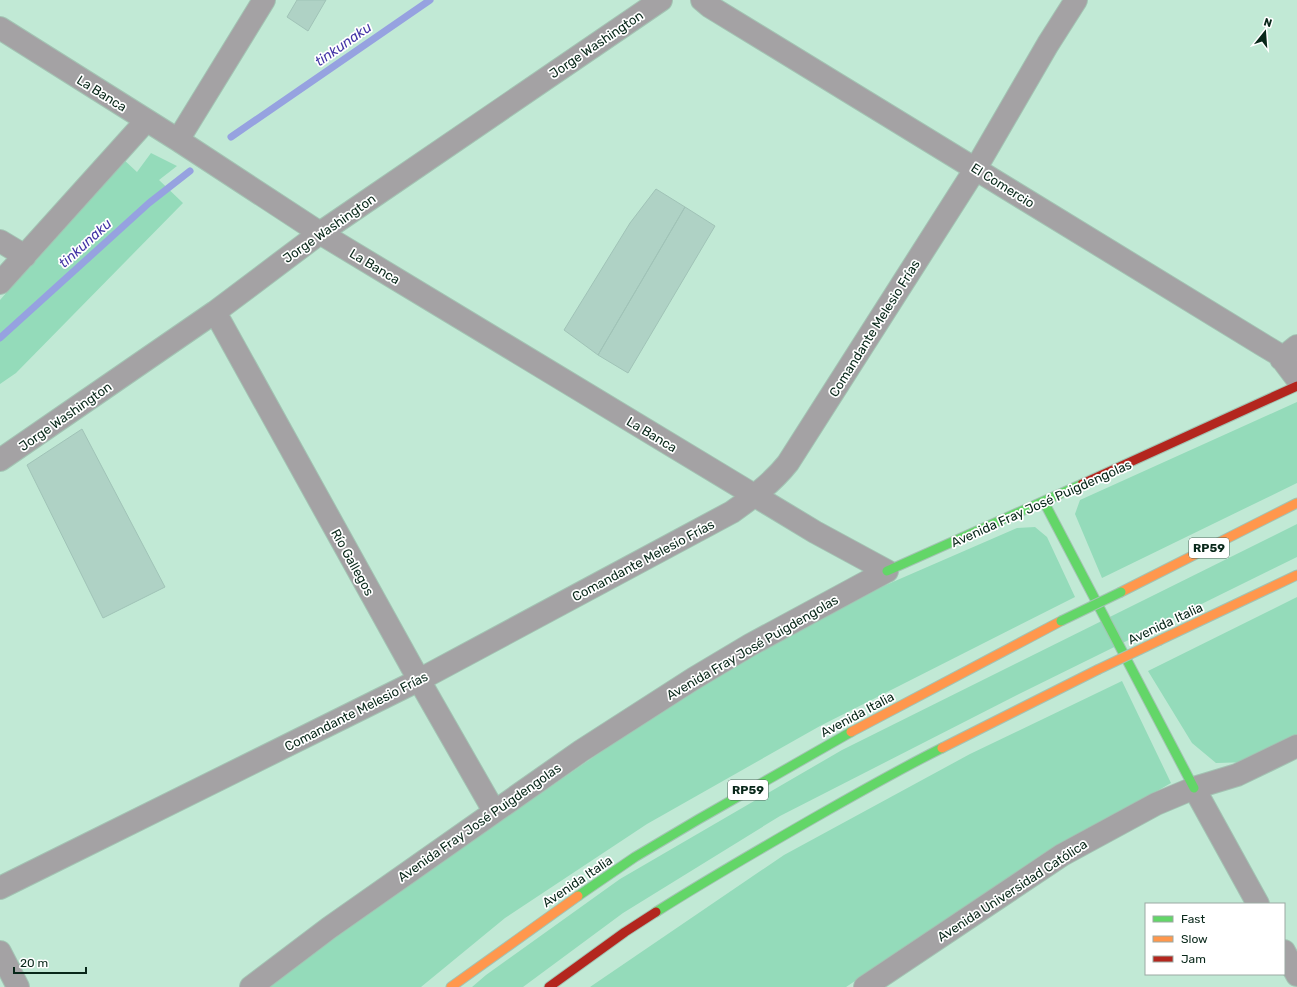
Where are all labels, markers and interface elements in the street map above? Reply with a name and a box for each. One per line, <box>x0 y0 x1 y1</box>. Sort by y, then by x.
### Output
street label: Jorge Washington <box>547 8 646 82</box>
north arrow <box>1245 12 1285 52</box>
text: N <box>1262 16 1274 30</box>
water label: tinkunaku <box>312 18 375 70</box>
street label: La Banca <box>74 72 129 115</box>
street label: El Comercio <box>968 160 1037 211</box>
street label: Jorge Washington <box>280 191 379 267</box>
water label: tinkunaku <box>55 215 116 272</box>
street label: La Banca <box>347 246 403 287</box>
street label: Comandante Melesio Frías <box>826 257 923 400</box>
street label: Jorge Washington <box>16 379 115 455</box>
street label: La Banca <box>624 414 680 455</box>
street label: Avenida Fray José Puigdengolas <box>949 457 1134 551</box>
street label: Comandante Melesio Frías <box>570 516 717 604</box>
street label: Río Gallegos <box>327 526 377 599</box>
road number: RP59 <box>1189 538 1229 558</box>
street label: Avenida Fray José Puigdengolas <box>664 592 842 704</box>
street label: Avenida Italia <box>1125 600 1205 647</box>
street label: Comandante Melesio Frías <box>282 669 431 754</box>
street label: Avenida Italia <box>818 689 897 740</box>
street label: Avenida Fray José Puigdengolas <box>395 760 565 886</box>
road number: RP59 <box>728 780 768 800</box>
street label: Avenida Universidad Católica <box>935 836 1090 945</box>
street label: Avenida Italia <box>540 853 615 910</box>
legend <box>1145 903 1285 975</box>
text: Fast <box>1181 912 1205 926</box>
text: Slow <box>1181 932 1208 946</box>
scale bar <box>14 949 86 975</box>
text: Jam <box>1181 952 1206 966</box>
text: 20 m <box>20 956 48 970</box>

